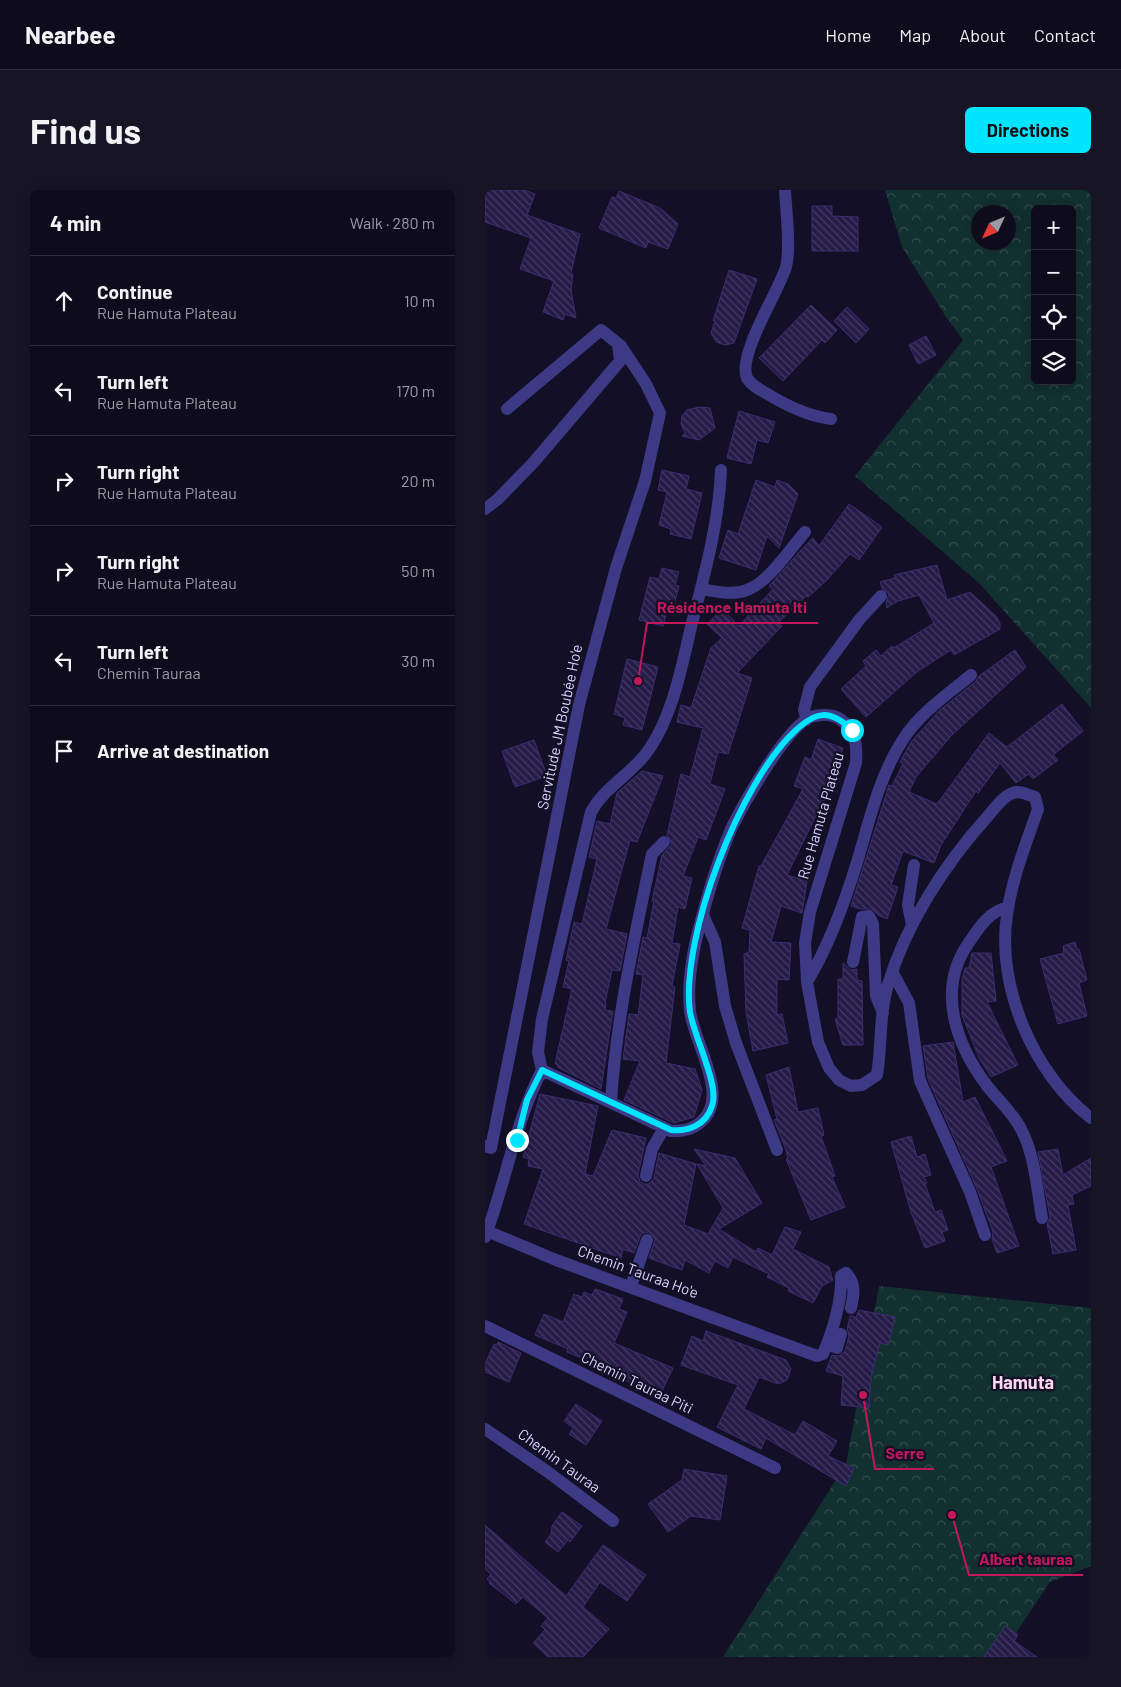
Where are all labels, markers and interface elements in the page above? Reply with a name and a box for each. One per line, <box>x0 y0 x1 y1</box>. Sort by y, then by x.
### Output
text: Nearbee <box>25 20 116 49</box>
text: Home <box>825 24 871 46</box>
text: Map <box>899 24 931 46</box>
text: About <box>959 24 1006 46</box>
text: Contact <box>1034 24 1096 46</box>
button: Directions <box>965 107 1091 153</box>
text: Find us <box>30 109 141 151</box>
north arrow <box>971 205 1016 250</box>
map controls <box>1031 205 1076 385</box>
button: + <box>1031 205 1076 250</box>
text: 4 min <box>50 210 101 235</box>
text: Walk · 280 m <box>350 213 435 232</box>
button: − <box>1031 250 1076 295</box>
text: Continue <box>97 280 173 303</box>
icon: ahead <box>50 287 78 315</box>
text: 10 m <box>404 291 435 310</box>
button: locate <box>1031 295 1076 340</box>
text: Rue Hamuta Plateau <box>97 303 237 322</box>
button: layers <box>1031 340 1076 385</box>
text: Turn left <box>97 370 168 393</box>
icon: left <box>50 377 78 405</box>
text: 170 m <box>396 381 435 400</box>
text: Rue Hamuta Plateau <box>97 393 237 412</box>
text: Turn right <box>97 460 179 483</box>
icon: right <box>50 467 78 495</box>
text: 20 m <box>401 471 435 490</box>
text: Rue Hamuta Plateau <box>97 483 237 502</box>
text: Turn right <box>97 550 179 573</box>
icon: right <box>50 557 78 585</box>
text: 50 m <box>401 561 435 580</box>
text: Rue Hamuta Plateau <box>97 573 237 592</box>
callout: Résidence Hamuta Iti <box>647 592 818 623</box>
text: Résidence Hamuta Iti <box>657 597 807 616</box>
text: Turn left <box>97 640 168 663</box>
street label: Servitude JM Boubée Ho'e <box>533 643 585 811</box>
icon: left <box>50 647 78 675</box>
text: 30 m <box>401 651 435 670</box>
text: Chemin Tauraa <box>97 663 201 682</box>
route start <box>841 719 864 742</box>
icon: arrive <box>50 737 78 765</box>
text: Arrive at destination <box>97 739 269 762</box>
street label: Rue Hamuta Plateau <box>793 750 847 881</box>
route end <box>506 1129 529 1152</box>
street label: Chemin Tauraa Ho'e <box>575 1241 701 1301</box>
street label: Chemin Tauraa Piti <box>579 1347 696 1417</box>
district label: Hamuta <box>992 1371 1054 1393</box>
street label: Chemin Tauraa <box>515 1424 604 1496</box>
callout: Serre <box>875 1438 934 1469</box>
text: Serre <box>885 1443 925 1462</box>
callout: Albert tauraa <box>969 1544 1083 1575</box>
text: Albert tauraa <box>979 1549 1073 1568</box>

